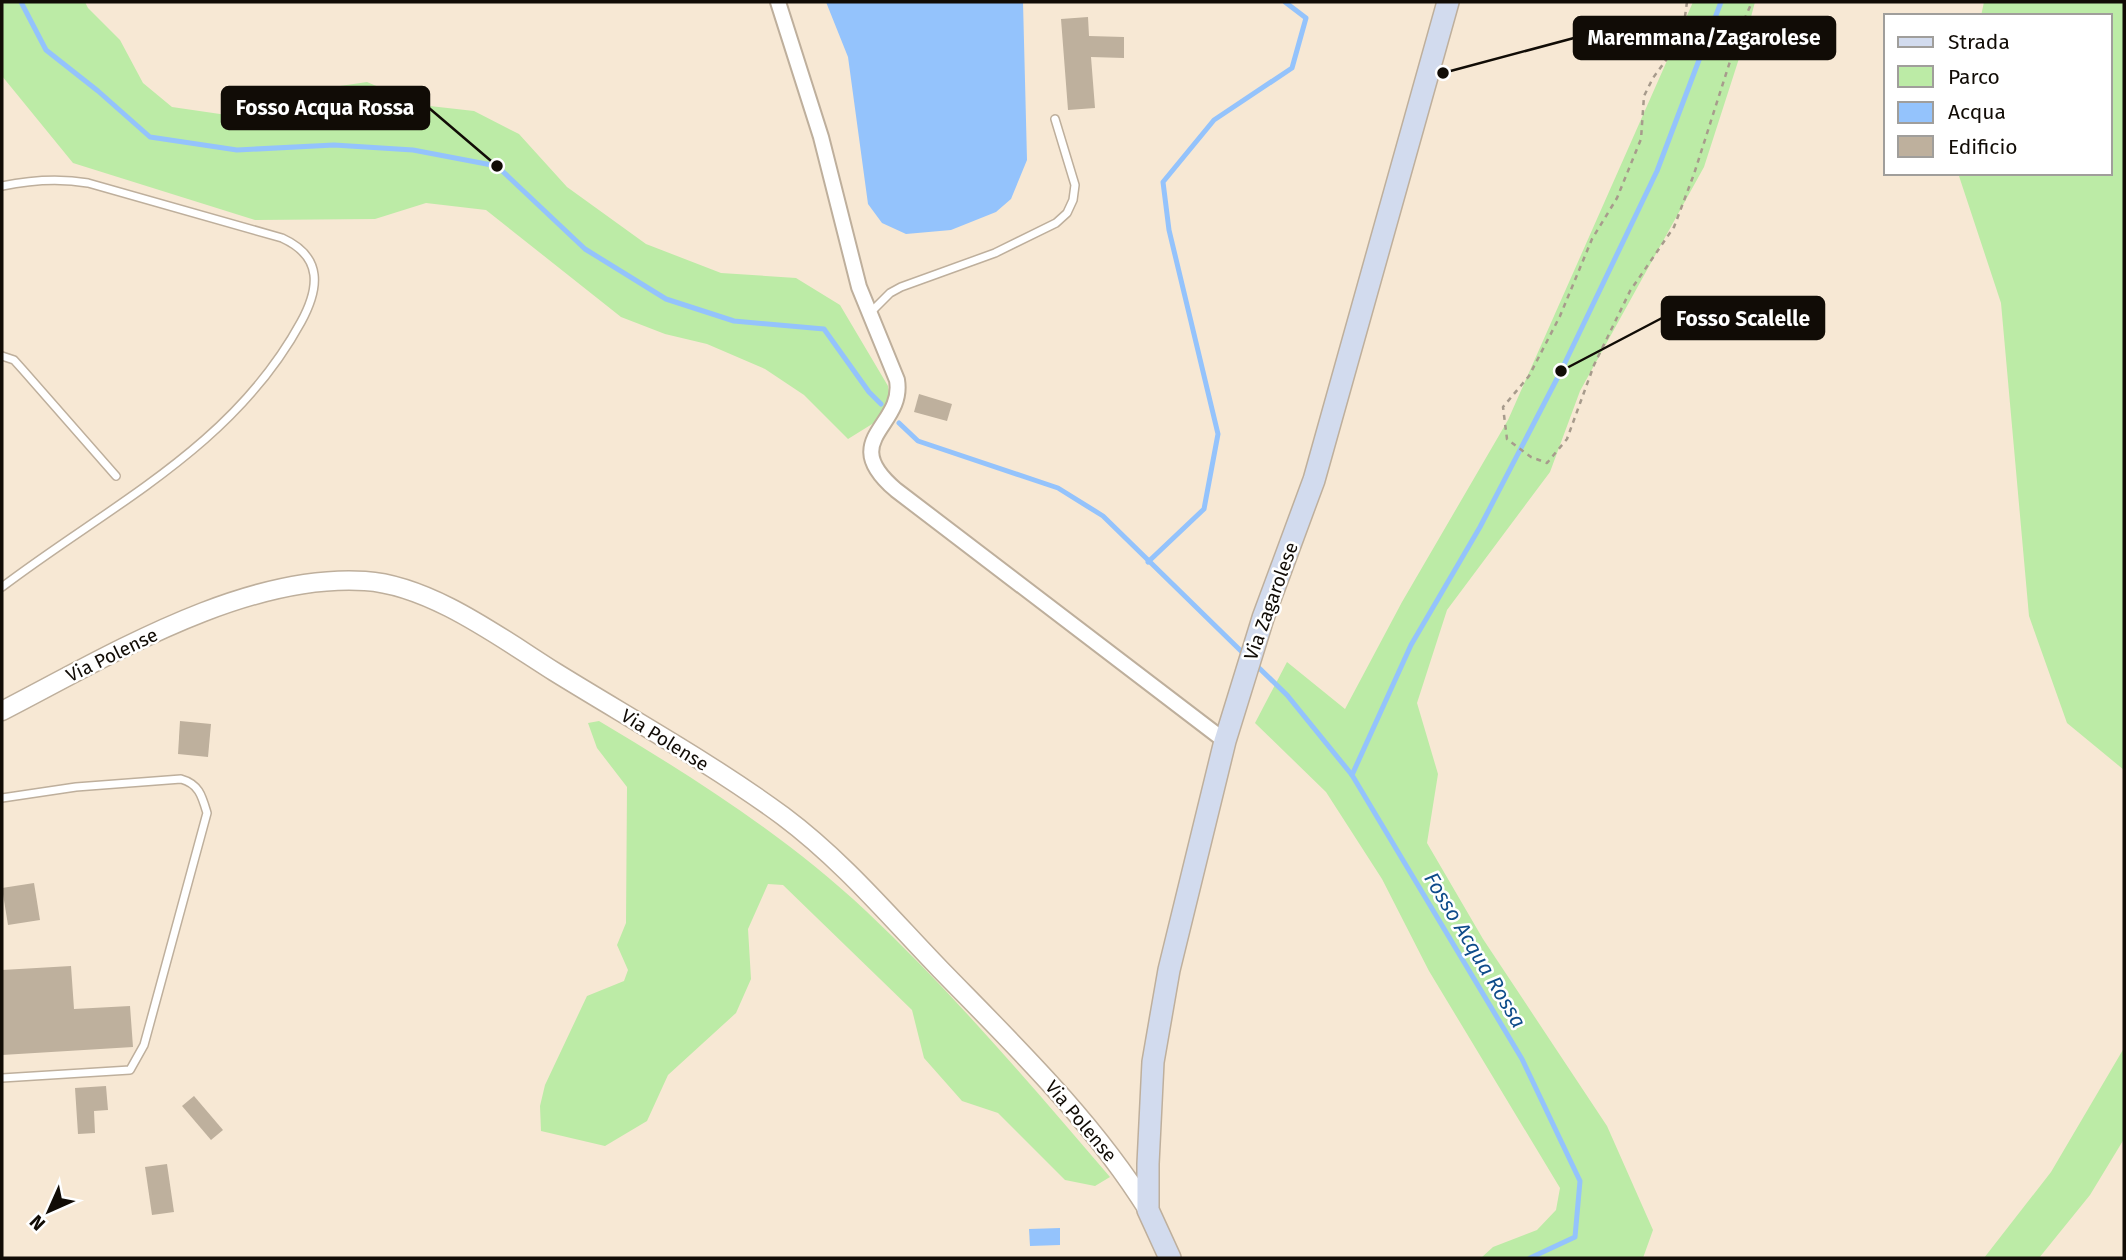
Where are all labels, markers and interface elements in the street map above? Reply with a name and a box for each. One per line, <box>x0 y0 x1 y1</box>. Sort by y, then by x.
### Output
legend <box>1884 14 2112 175</box>
callout: Maremmana/Zagarolese <box>1574 17 1835 59</box>
text: Maremmana/Zagarolese <box>1587 25 1821 51</box>
text: Strada <box>1948 29 2010 55</box>
text: Parco <box>1948 64 2000 90</box>
callout: Fosso Acqua Rossa <box>222 87 429 129</box>
text: Fosso Acqua Rossa <box>236 95 414 121</box>
text: Acqua <box>1948 99 2006 125</box>
text: Edificio <box>1948 134 2018 160</box>
callout: Fosso Scalelle <box>1662 297 1824 339</box>
text: Fosso Scalelle <box>1676 306 1810 332</box>
street label: Via Zagarolese <box>1239 539 1303 663</box>
street label: Via Polense <box>62 623 162 687</box>
street label: Via Polense <box>617 704 713 776</box>
water label: Fosso Acqua Rossa <box>1418 868 1532 1032</box>
street label: Via Polense <box>1040 1076 1122 1166</box>
north arrow <box>14 1176 84 1246</box>
text: N <box>25 1210 50 1235</box>

